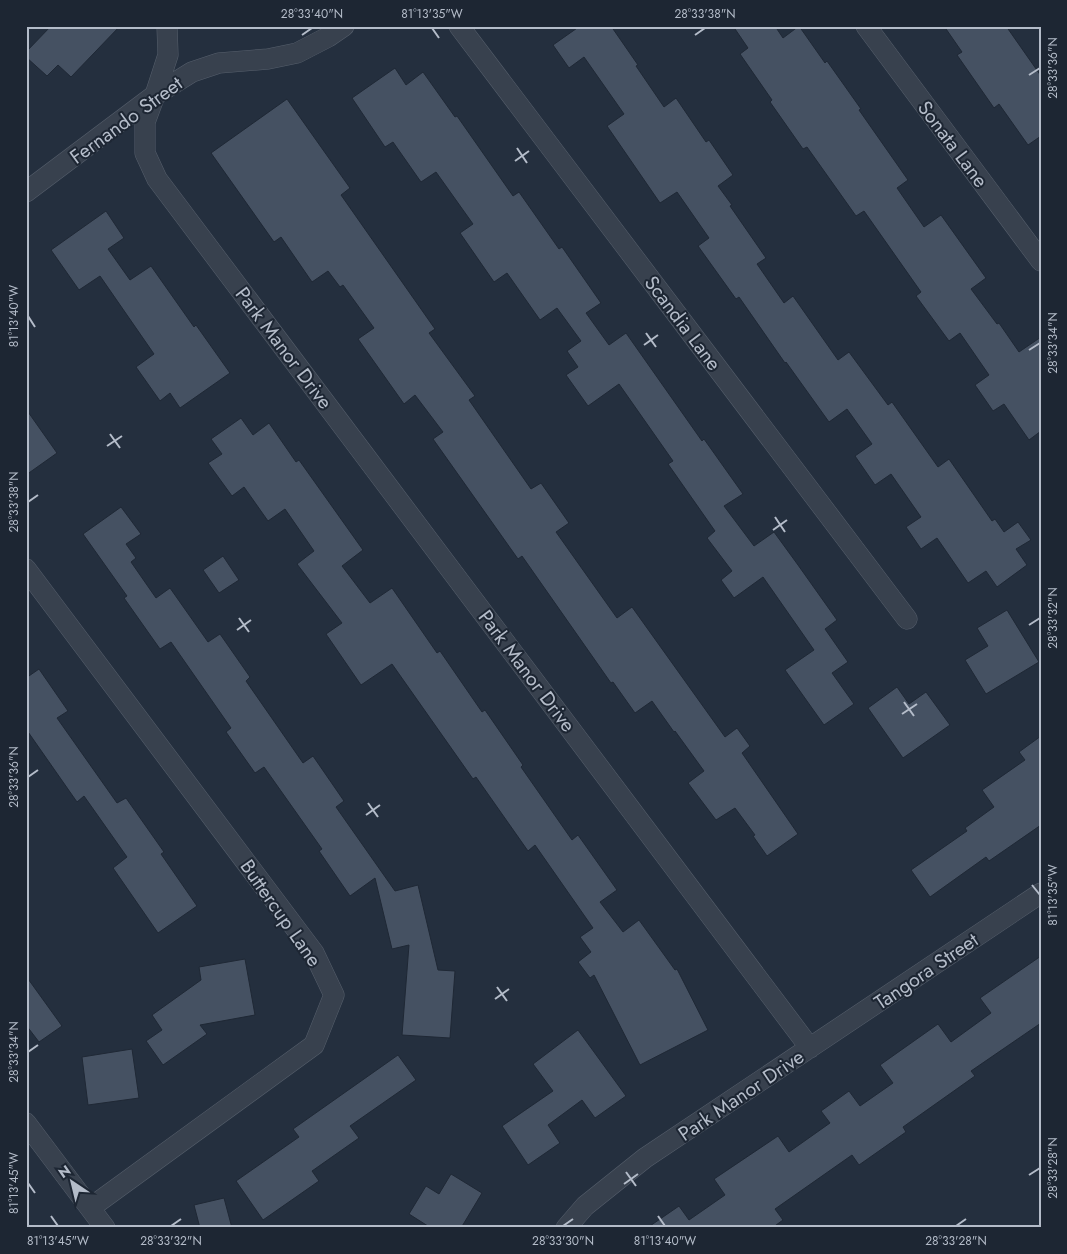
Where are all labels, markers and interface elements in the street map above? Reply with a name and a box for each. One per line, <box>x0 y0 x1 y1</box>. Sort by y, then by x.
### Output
text: 28°33'40"N <box>281 5 343 23</box>
text: 81°13'35"W <box>401 5 463 23</box>
text: 28°33'38"N <box>674 5 736 23</box>
text: 28°33'36"N <box>1044 37 1062 99</box>
street label: Fernando Street <box>64 69 189 171</box>
street label: Sonata Lane <box>910 95 995 194</box>
street label: Scandia Lane <box>637 270 728 377</box>
street label: Park Manor Drive <box>228 281 339 415</box>
text: 81°13'40"W <box>5 285 23 347</box>
text: 28°33'34"N <box>1044 312 1062 374</box>
text: 28°33'38"N <box>5 471 23 533</box>
text: 28°33'32"N <box>1044 587 1062 649</box>
street label: Park Manor Drive <box>471 604 582 738</box>
text: 28°33'36"N <box>5 746 23 808</box>
street label: Buttercup Lane <box>233 854 328 973</box>
text: 81°13'35"W <box>1044 864 1062 926</box>
street label: Tangora Street <box>868 926 984 1017</box>
text: 28°33'34"N <box>5 1021 23 1083</box>
street label: Park Manor Drive <box>673 1043 810 1148</box>
text: 28°33'28"N <box>1044 1137 1062 1199</box>
text: 81°13'45"W <box>5 1152 23 1214</box>
north arrow <box>48 1156 98 1206</box>
text: N <box>54 1160 75 1183</box>
text: 81°13'45"W <box>27 1232 89 1250</box>
text: 28°33'32"N <box>140 1232 202 1250</box>
text: 28°33'30"N <box>532 1232 594 1250</box>
text: 81°13'40"W <box>634 1232 696 1250</box>
text: 28°33'28"N <box>925 1232 987 1250</box>

